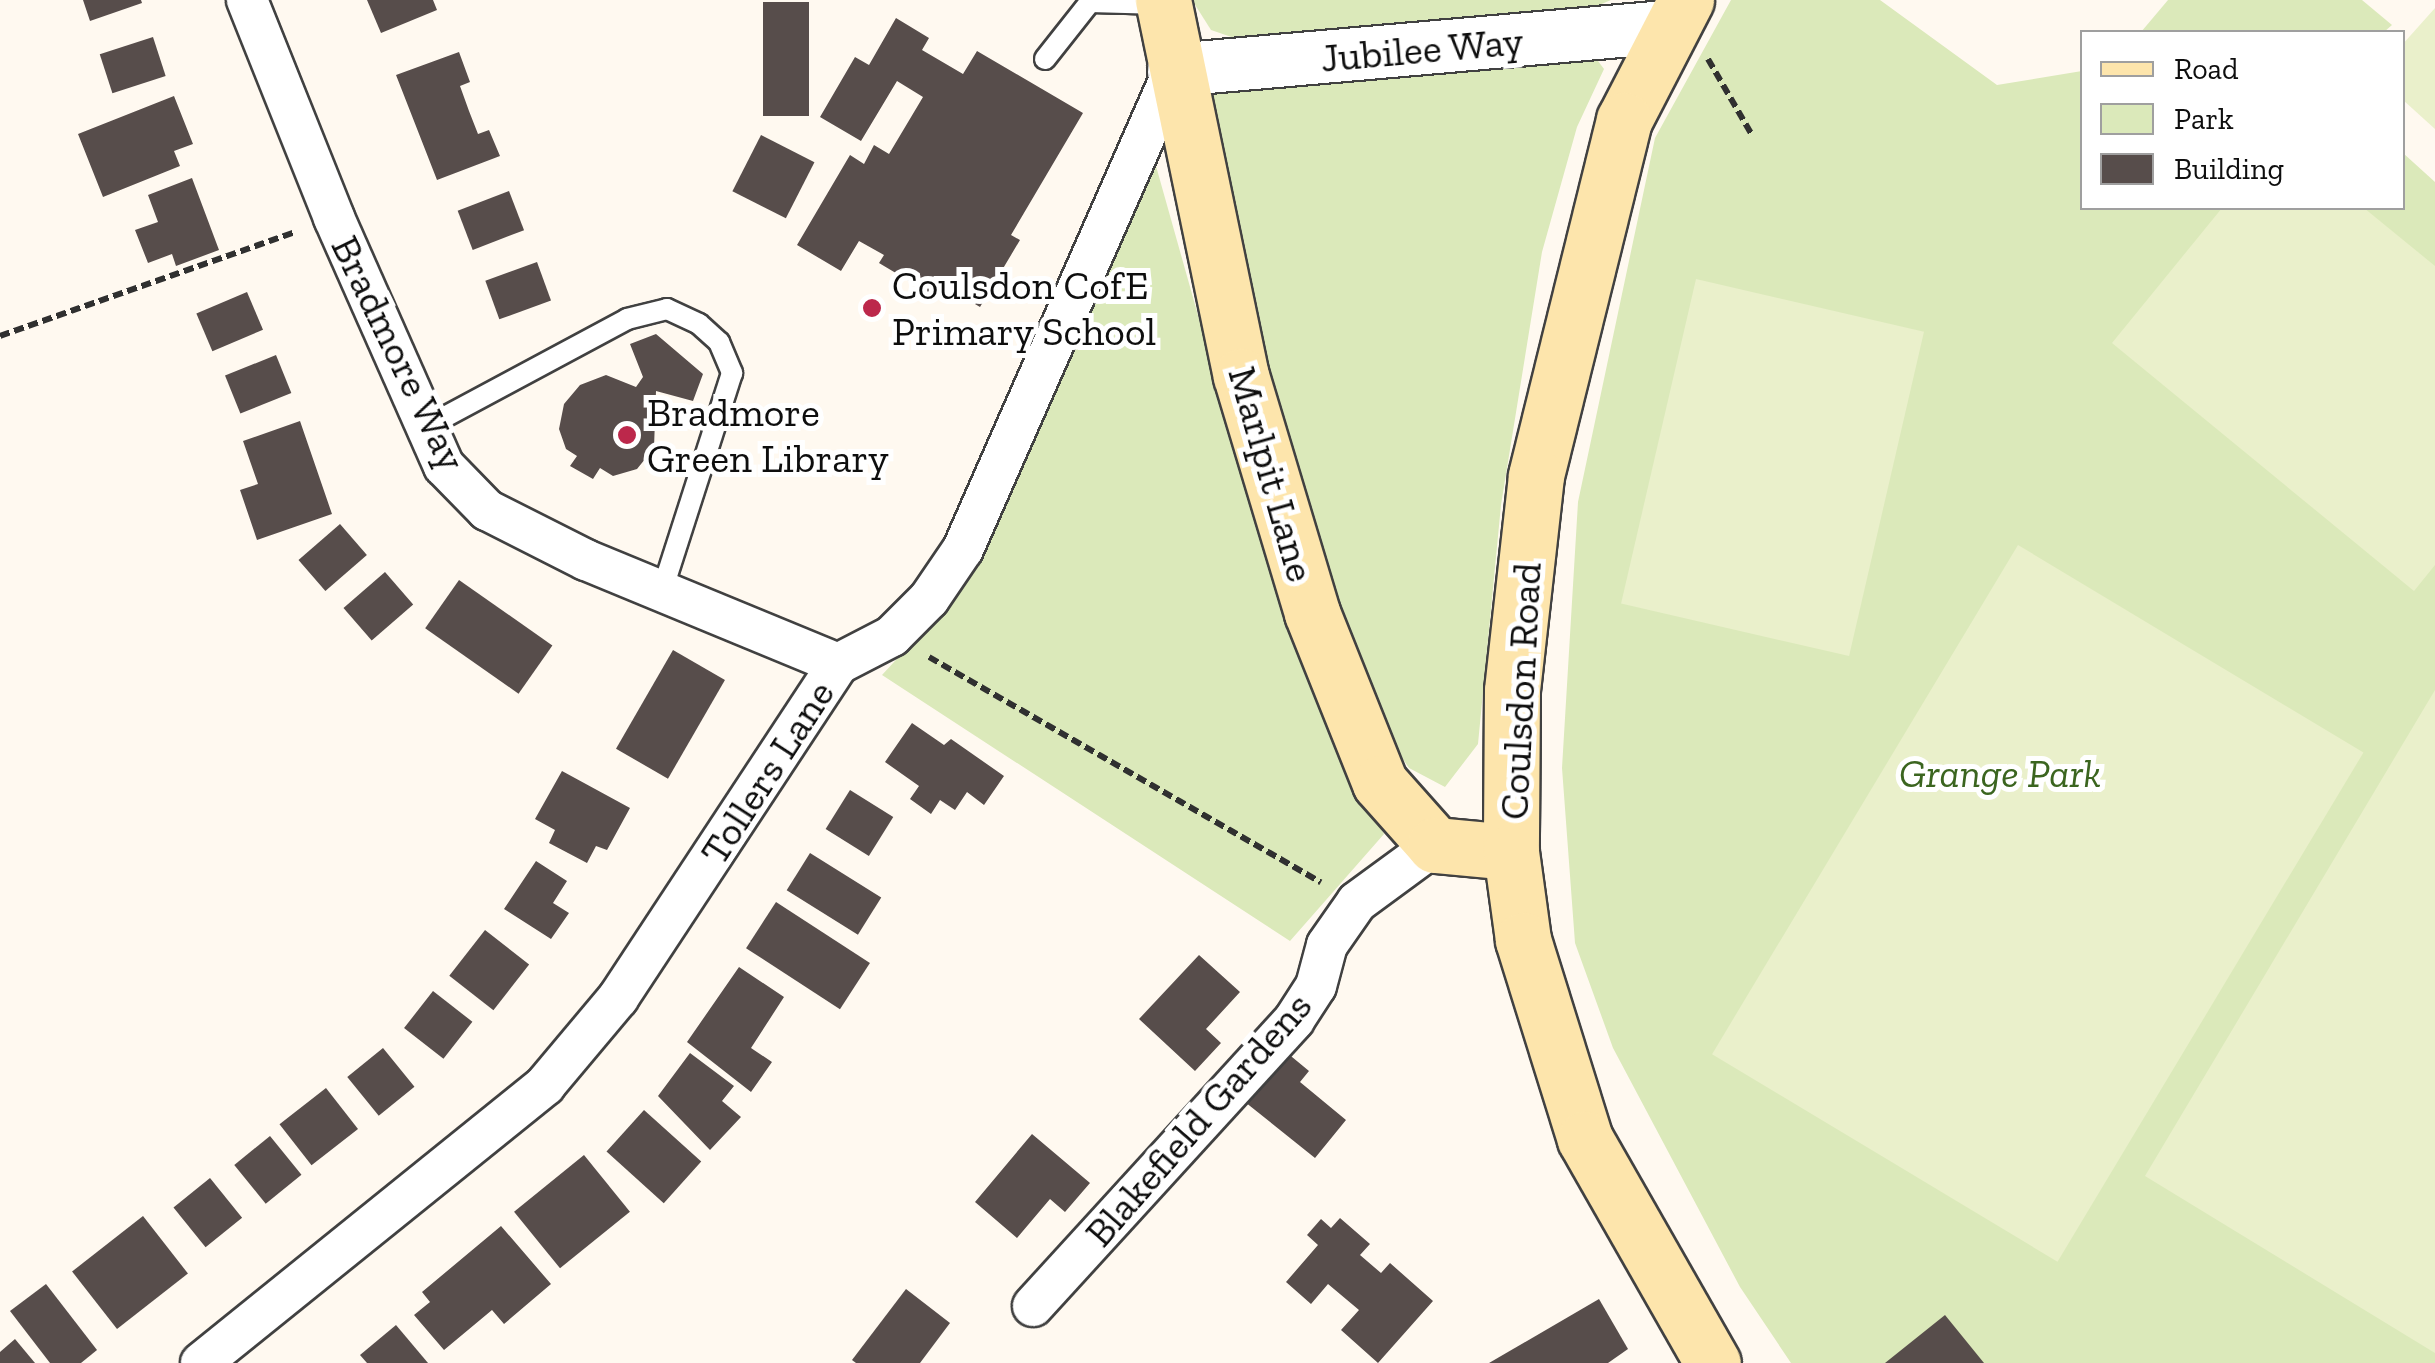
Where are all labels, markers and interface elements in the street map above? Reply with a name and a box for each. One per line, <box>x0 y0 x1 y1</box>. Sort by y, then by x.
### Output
street label: Jubilee Way <box>1318 16 1526 82</box>
legend <box>2080 30 2405 210</box>
text: Road <box>2174 51 2239 87</box>
text: Park <box>2174 101 2234 137</box>
text: Building <box>2174 151 2284 187</box>
street label: Bradmore Way <box>321 227 477 479</box>
place label: Coulsdon CofE Primary School <box>892 261 1157 355</box>
marker: Coulsdon CofE Primary School <box>861 297 883 319</box>
street label: Marlpit Lane <box>1218 361 1326 587</box>
place label: Bradmore Green Library <box>647 388 889 482</box>
marker: Bradmore Green Library <box>616 424 638 446</box>
street label: Coulsdon Road <box>1489 561 1551 821</box>
street label: Tollers Lane <box>690 671 844 873</box>
park label: Grange Park <box>1899 749 2101 797</box>
street label: Blakefield Gardens <box>1075 982 1321 1256</box>

